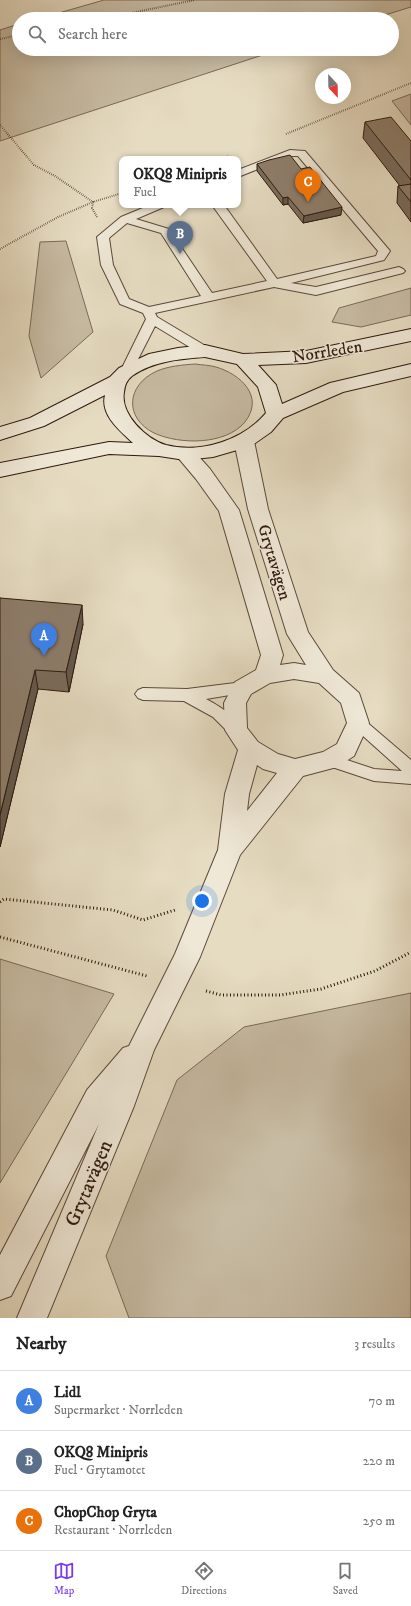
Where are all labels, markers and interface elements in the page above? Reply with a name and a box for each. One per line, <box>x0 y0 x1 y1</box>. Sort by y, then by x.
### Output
search box <box>12 12 399 56</box>
icon: search <box>26 23 48 45</box>
text: Search here <box>58 25 127 44</box>
north arrow <box>315 68 351 104</box>
popup <box>119 156 241 208</box>
text: OKQ8 Minipris <box>133 165 227 184</box>
pin: C <box>295 169 321 202</box>
text: Fuel <box>133 184 156 200</box>
pin: B <box>167 221 193 254</box>
street label: Norrleden <box>290 336 364 368</box>
street label: Grytavägen <box>252 522 296 603</box>
pin: A <box>31 623 57 656</box>
your location <box>192 891 212 911</box>
street label: Grytavägen <box>60 1136 119 1231</box>
text: Nearby <box>16 1333 66 1355</box>
text: 3 results <box>354 1336 395 1352</box>
text: Lidl <box>54 1383 81 1402</box>
text: A <box>25 1393 33 1409</box>
text: 70 m <box>369 1393 395 1409</box>
text: Supermarket · Norrleden <box>54 1402 183 1418</box>
text: OKQ8 Minipris <box>54 1443 148 1462</box>
text: B <box>25 1453 33 1469</box>
text: 220 m <box>363 1453 395 1469</box>
text: Fuel · Grytamotet <box>54 1462 145 1478</box>
text: ChopChop Gryta <box>54 1503 157 1522</box>
text: C <box>25 1513 33 1529</box>
text: 250 m <box>363 1513 395 1529</box>
text: Restaurant · Norrleden <box>54 1522 172 1538</box>
tab: Map <box>53 1560 75 1598</box>
tab: Directions <box>181 1560 227 1598</box>
tab: Saved <box>333 1560 358 1598</box>

